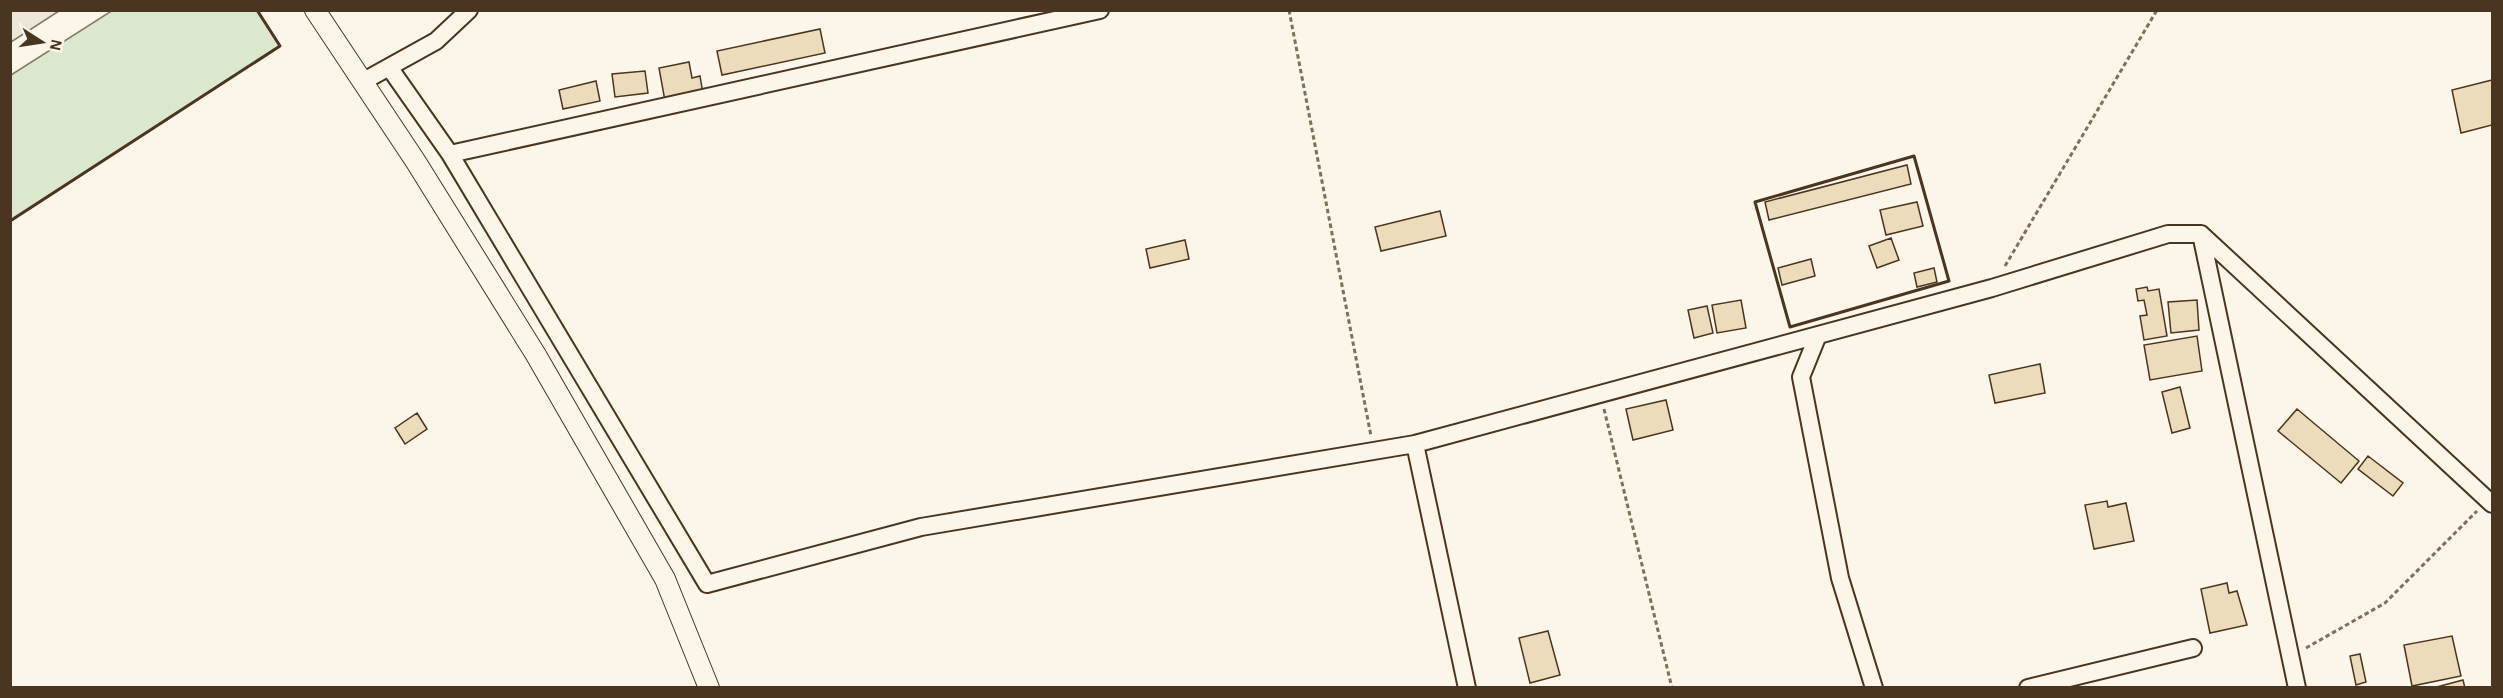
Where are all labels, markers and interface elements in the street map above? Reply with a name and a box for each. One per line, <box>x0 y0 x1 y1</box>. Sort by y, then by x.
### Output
north arrow <box>12 12 72 72</box>
text: N <box>47 38 65 52</box>

